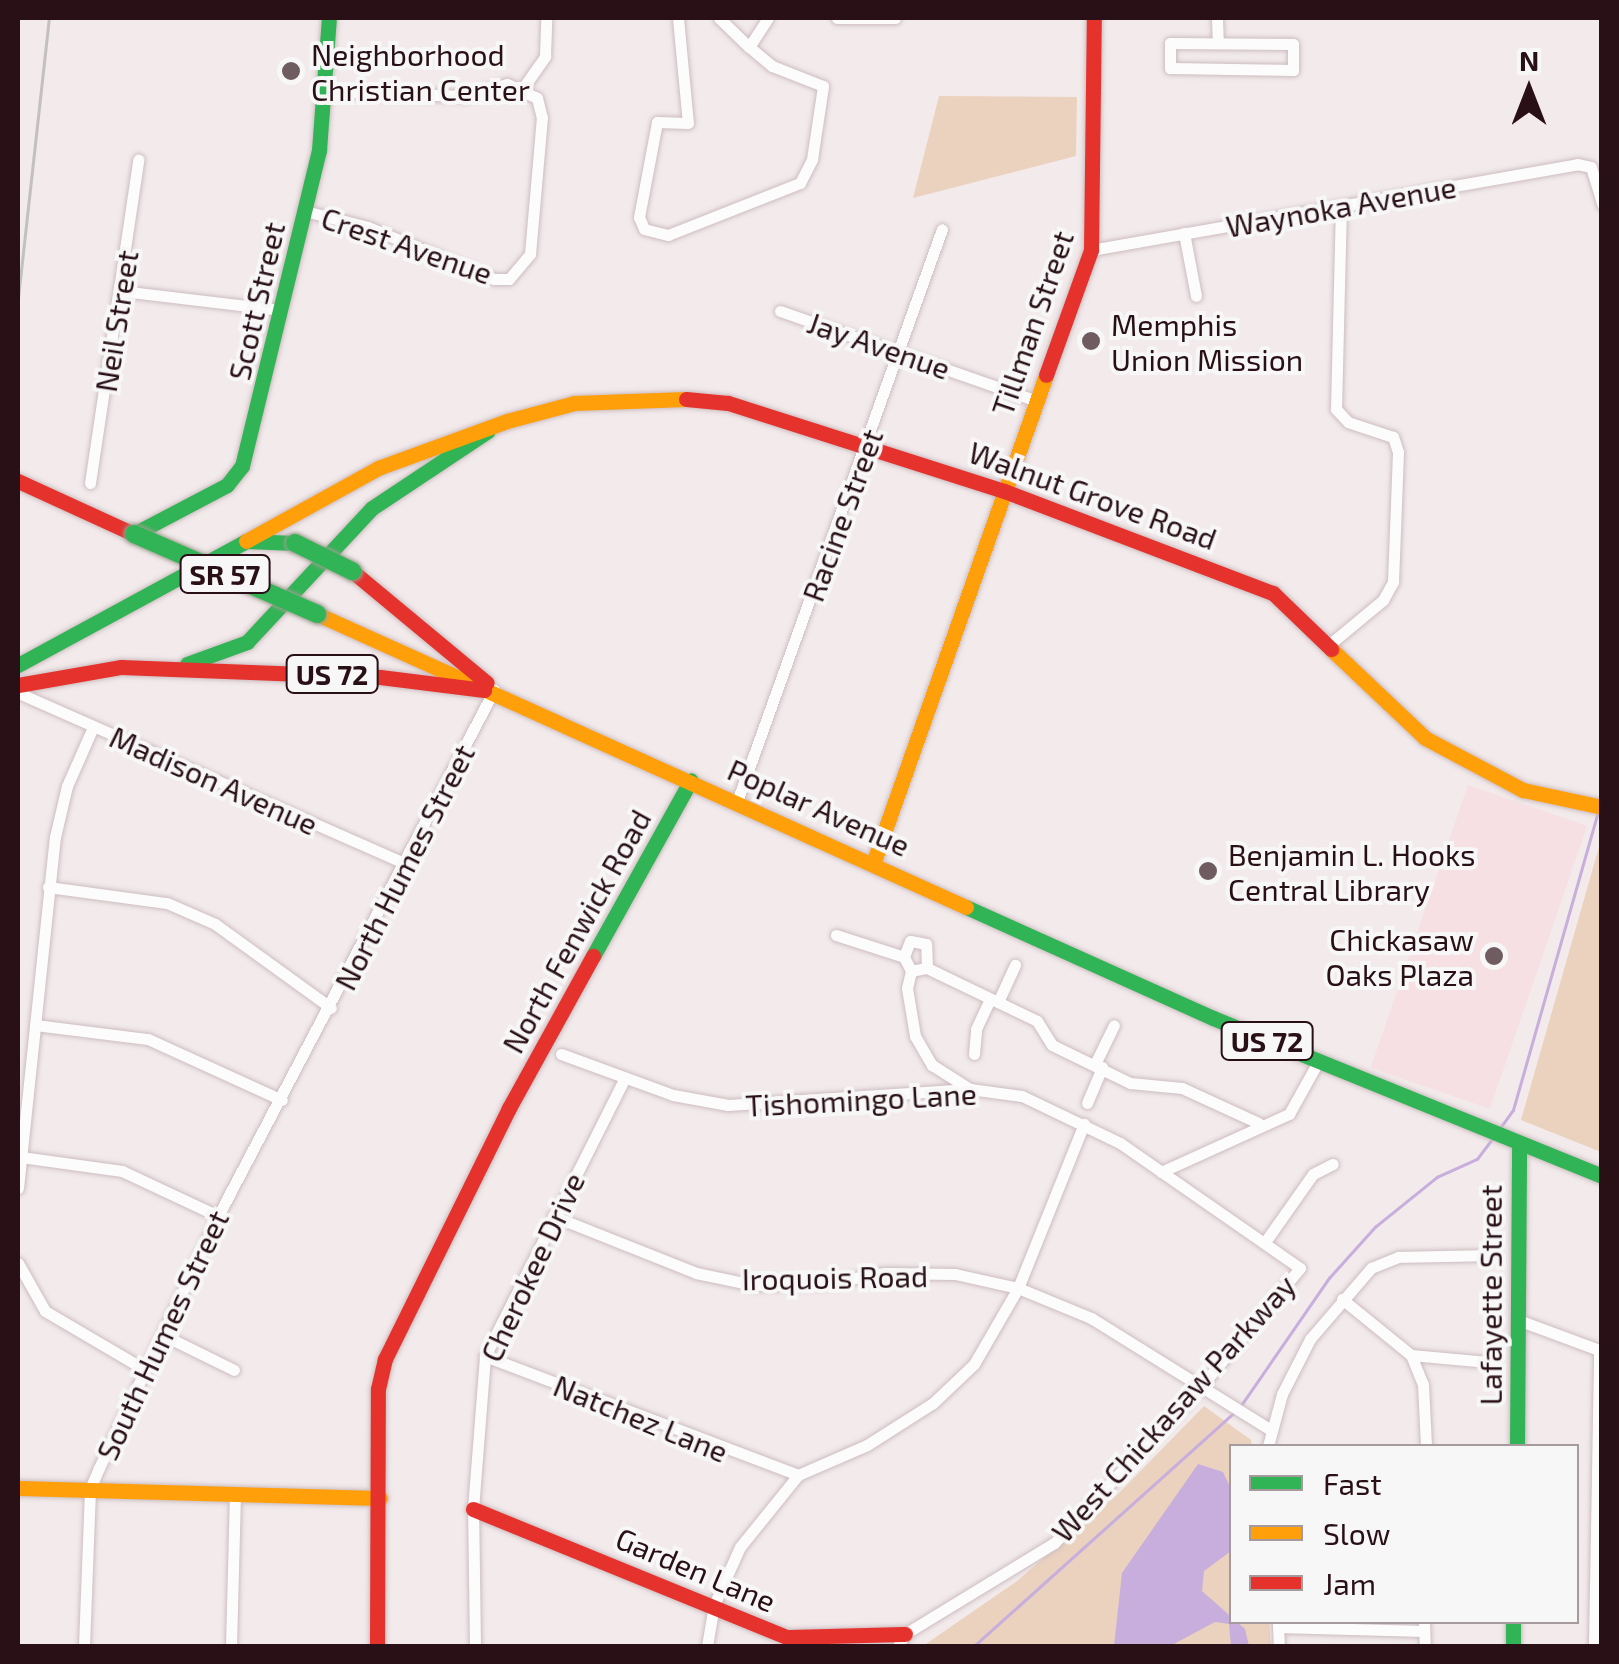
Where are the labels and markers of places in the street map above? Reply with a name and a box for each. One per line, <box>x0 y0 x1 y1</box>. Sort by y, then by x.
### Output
place label: Neighborhood Christian Center <box>311 36 530 106</box>
marker: Neighborhood Christian Center <box>280 60 302 82</box>
place label: Memphis Union Mission <box>1111 306 1303 376</box>
marker: Memphis Union Mission <box>1080 330 1102 352</box>
place label: Benjamin L. Hooks Central Library <box>1228 836 1476 906</box>
marker: Benjamin L. Hooks Central Library <box>1197 860 1219 882</box>
place label: Chickasaw Oaks Plaza <box>1325 921 1474 992</box>
marker: Chickasaw Oaks Plaza <box>1483 945 1505 967</box>

